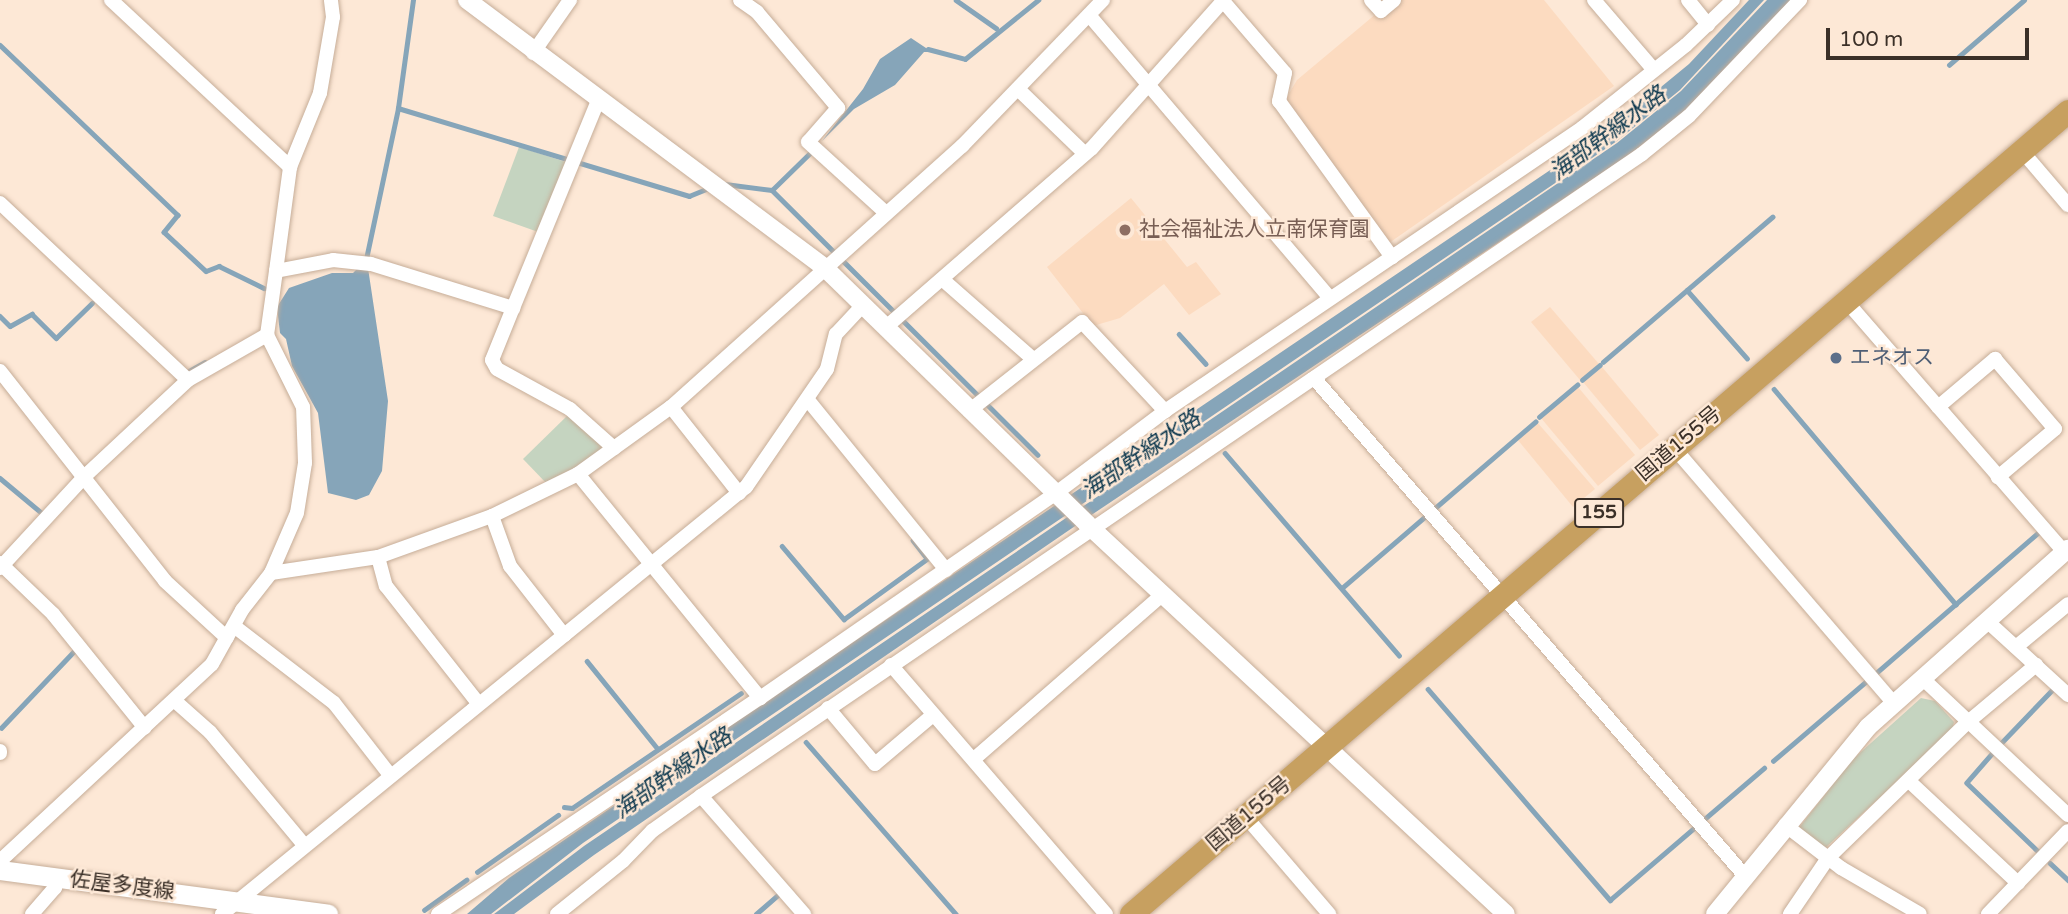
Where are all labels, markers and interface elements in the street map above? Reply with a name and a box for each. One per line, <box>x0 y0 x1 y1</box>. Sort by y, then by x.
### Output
scale bar <box>1830 14 2033 58</box>
text: 100 m <box>1839 27 1903 52</box>
water label: 海部幹線水路 <box>1545 81 1671 187</box>
place label: 社会福祉法人立南保育園 <box>1139 217 1370 243</box>
marker: 社会福祉法人立南保育園 <box>1117 222 1133 238</box>
place label: エネオス <box>1850 345 1934 371</box>
marker: エネオス <box>1828 350 1844 366</box>
street label: 国道155号 <box>1632 401 1726 487</box>
water label: 海部幹線水路 <box>1076 405 1206 505</box>
road number: 155 <box>1573 498 1625 528</box>
water label: 海部幹線水路 <box>609 723 737 825</box>
street label: 国道155号 <box>1202 771 1296 857</box>
street label: 佐屋多度線 <box>68 867 176 905</box>

